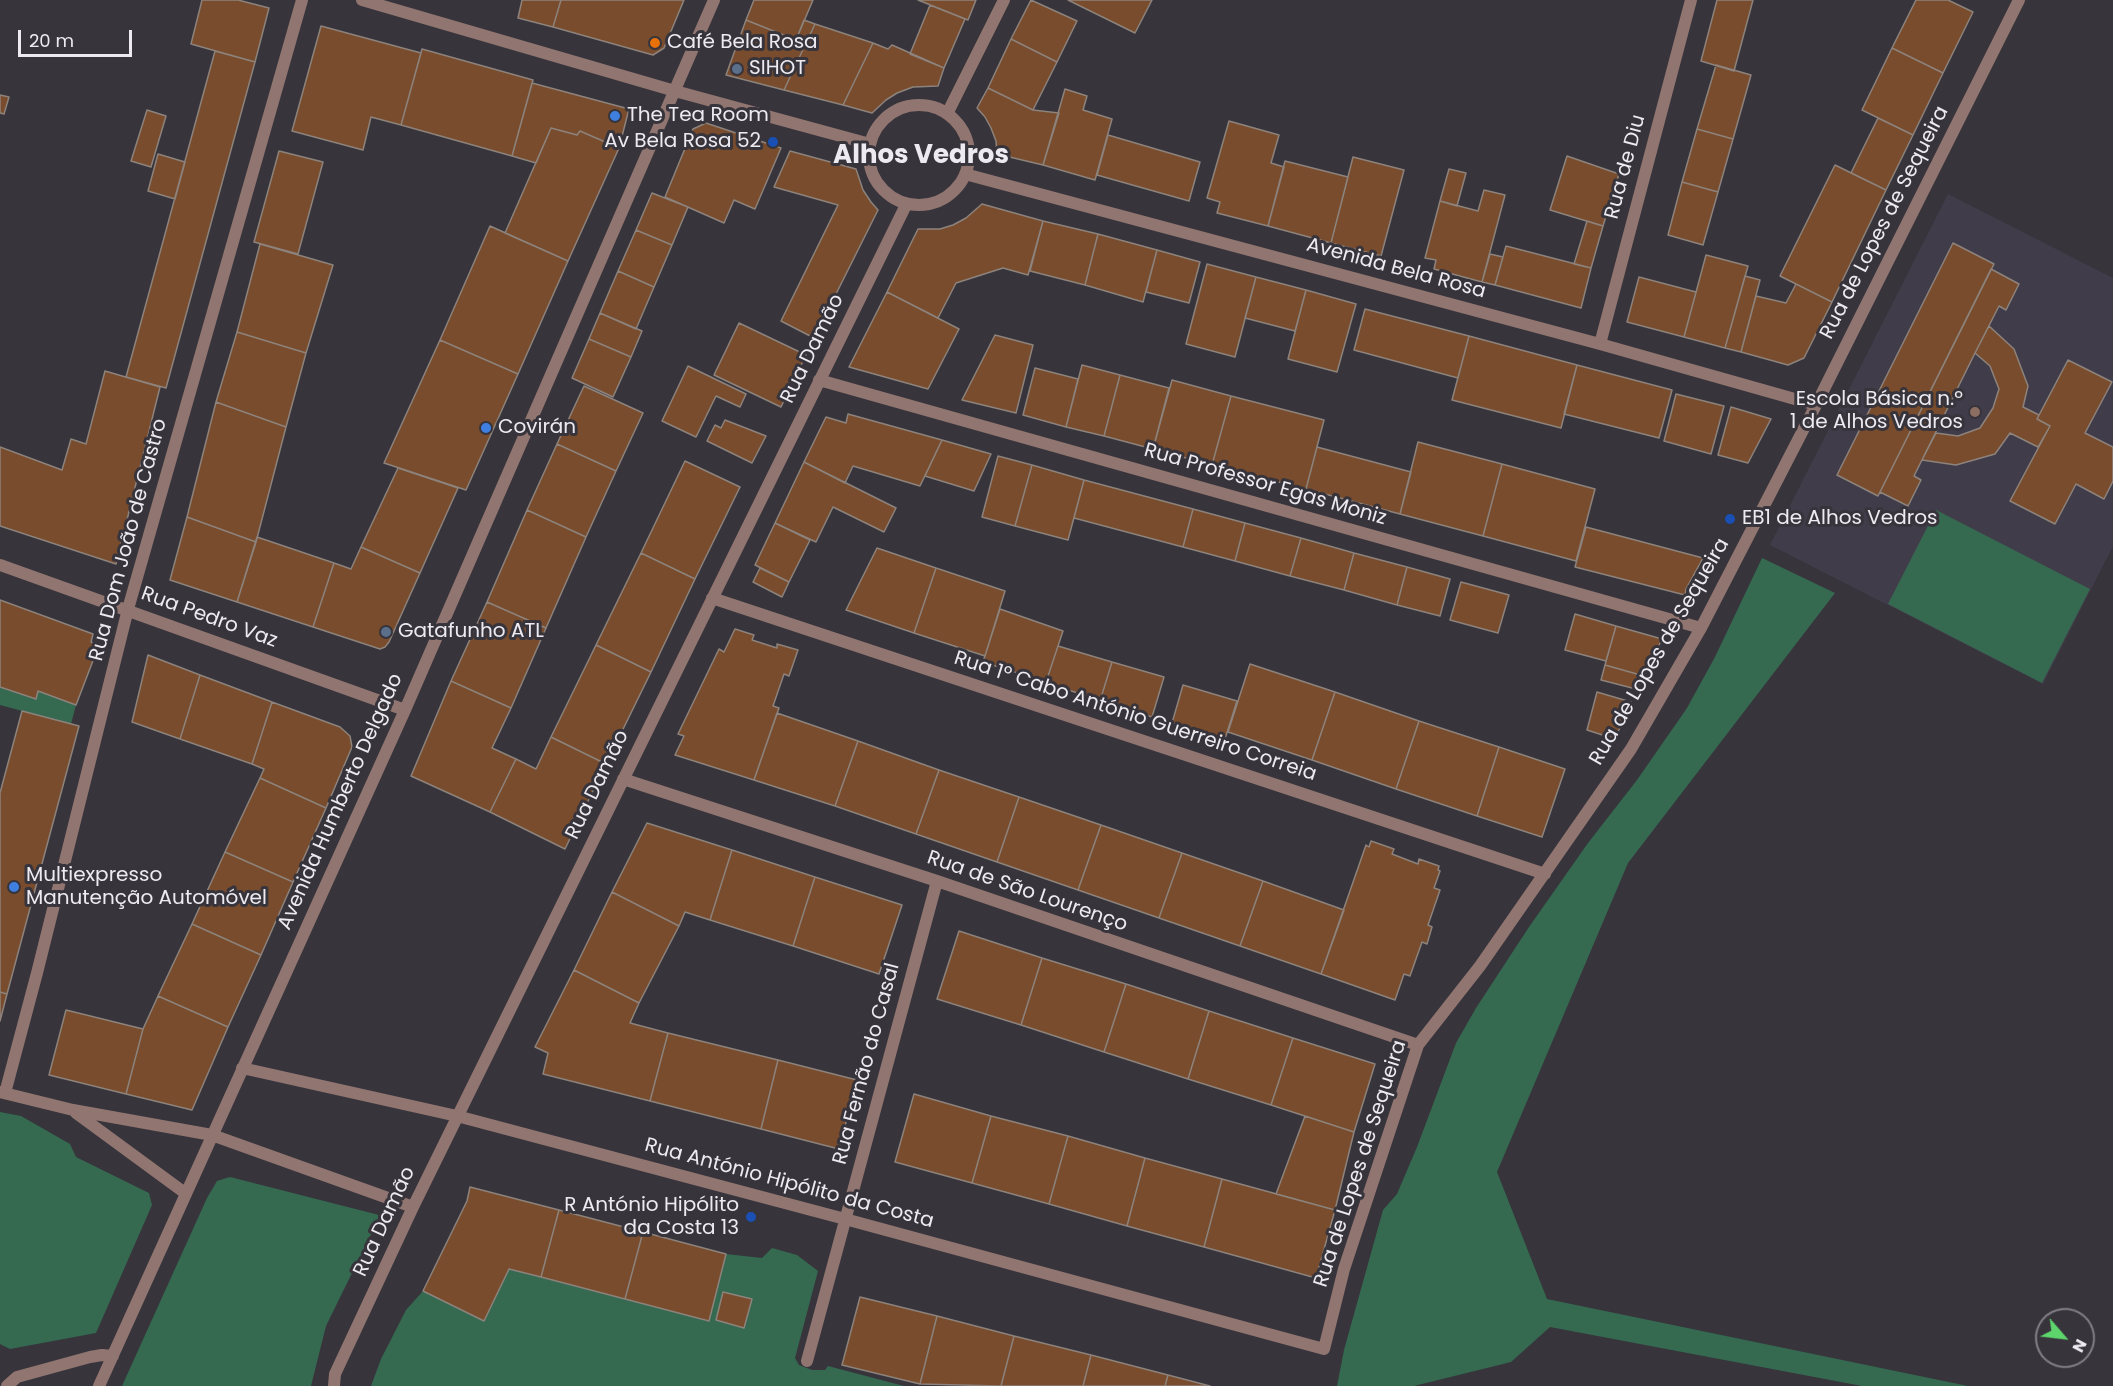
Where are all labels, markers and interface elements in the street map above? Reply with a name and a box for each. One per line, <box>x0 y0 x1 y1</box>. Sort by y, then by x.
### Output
scale bar <box>21 18 135 56</box>
text: 20 m <box>29 28 74 53</box>
place label: Café Bela Rosa <box>667 31 818 55</box>
marker: Café Bela Rosa <box>648 36 662 50</box>
place label: SIHOT <box>749 57 806 81</box>
marker: SIHOT <box>730 62 744 76</box>
street label: Rua de Lopes de Sequeira <box>1816 103 1954 343</box>
place label: The Tea Room <box>627 104 769 128</box>
marker: The Tea Room <box>608 109 622 123</box>
street label: Rua de Diu <box>1601 112 1651 222</box>
place label: Av Bela Rosa 52 <box>604 130 761 154</box>
marker: Av Bela Rosa 52 <box>766 135 780 149</box>
district label: Alhos Vedros <box>833 140 1009 172</box>
street label: Avenida Bela Rosa <box>1304 234 1488 304</box>
street label: Rua Damão <box>776 291 850 407</box>
place label: Escola Básica n.º 1 de Alhos Vedros <box>1790 388 1963 435</box>
marker: Escola Básica n.º 1 de Alhos Vedros <box>1968 405 1982 419</box>
street label: Rua Dom João de Castro <box>85 416 173 664</box>
place label: Covirán <box>498 416 576 440</box>
marker: Covirán <box>479 421 493 435</box>
street label: Rua Professor Egas Moniz <box>1141 439 1389 531</box>
place label: EB1 de Alhos Vedros <box>1742 507 1937 531</box>
marker: EB1 de Alhos Vedros <box>1723 512 1737 526</box>
street label: Rua de Lopes de Sequeira <box>1585 534 1735 770</box>
street label: Rua Pedro Vaz <box>138 582 280 654</box>
place label: Gatafunho ATL <box>398 620 544 644</box>
marker: Gatafunho ATL <box>379 625 393 639</box>
street label: Rua 1º Cabo António Guerreiro Correia <box>951 647 1319 787</box>
street label: Avenida Humberto Delgado <box>273 670 409 934</box>
street label: Rua Damão <box>561 727 635 843</box>
street label: Rua de São Lourenço <box>924 846 1130 938</box>
place label: Multiexpresso Manutenção Automóvel <box>26 864 267 911</box>
marker: Multiexpresso Manutenção Automóvel <box>7 880 21 894</box>
street label: Rua Fernão do Casal <box>829 961 905 1167</box>
street label: Rua de Lopes de Sequeira <box>1310 1037 1412 1291</box>
street label: Rua António Hipólito da Costa <box>642 1134 936 1234</box>
street label: Rua Damão <box>349 1163 421 1281</box>
place label: R António Hipólito da Costa 13 <box>564 1194 739 1241</box>
marker: R António Hipólito da Costa 13 <box>744 1210 758 1224</box>
north arrow <box>2035 1308 2095 1368</box>
text: N <box>2067 1335 2093 1356</box>

